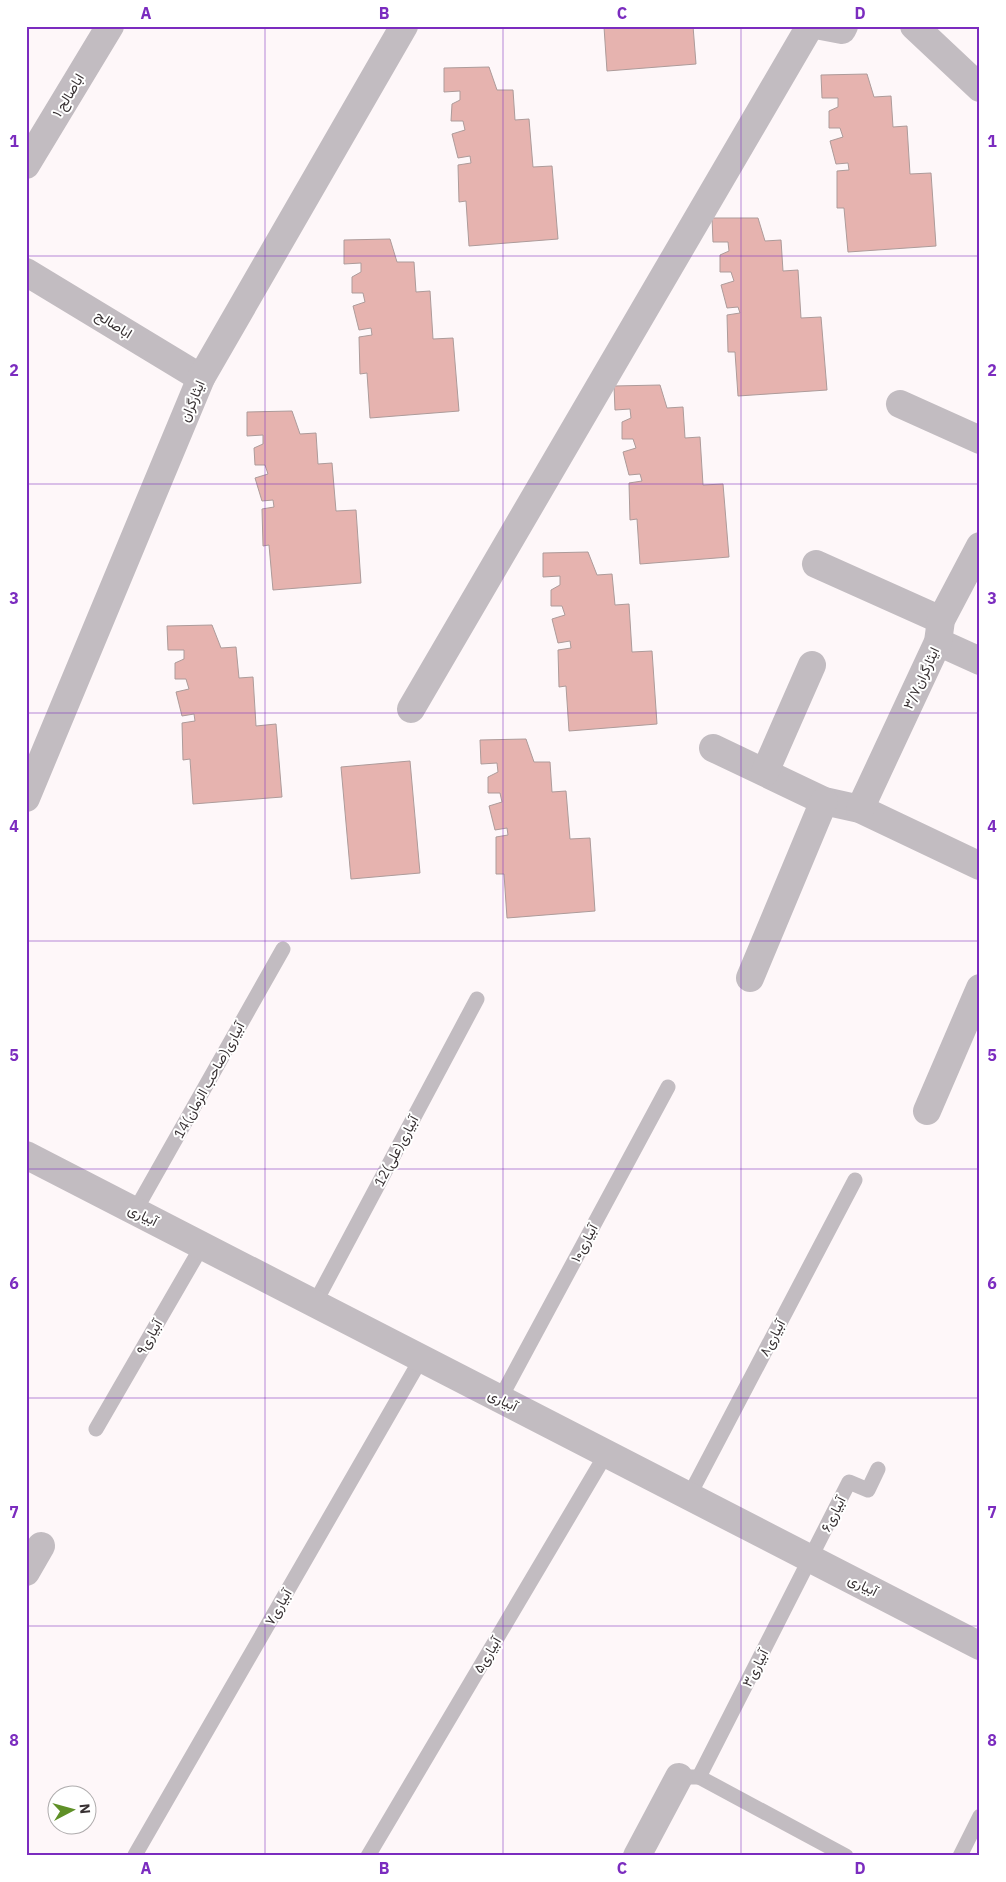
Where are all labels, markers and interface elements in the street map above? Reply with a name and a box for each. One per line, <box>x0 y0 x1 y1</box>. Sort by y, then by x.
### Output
text: A <box>141 3 152 23</box>
text: B <box>379 3 390 23</box>
text: C <box>617 3 627 23</box>
text: D <box>854 3 866 23</box>
street label: اباصالح ۱ <box>48 70 90 121</box>
text: 1 <box>9 131 19 151</box>
text: 1 <box>987 131 997 151</box>
street label: اباصالح <box>91 306 136 344</box>
text: 2 <box>9 360 19 380</box>
text: 2 <box>987 360 997 380</box>
street label: ایثارگران <box>175 377 209 425</box>
text: 3 <box>9 588 19 608</box>
text: 3 <box>987 588 997 608</box>
street label: ایثارگران۳/۷ <box>899 644 943 712</box>
text: 4 <box>9 816 19 836</box>
text: 4 <box>987 816 997 836</box>
street label: 14آبیاری(صاحب الزمان) <box>170 1017 249 1141</box>
text: 5 <box>9 1045 19 1065</box>
text: 5 <box>987 1045 997 1065</box>
street label: 12آبیاری(علی) <box>370 1111 423 1190</box>
street label: آبیاری <box>125 1200 162 1231</box>
street label: آبیاری۱۰ <box>566 1219 602 1265</box>
text: 6 <box>9 1273 19 1293</box>
text: 6 <box>987 1273 997 1293</box>
street label: آبیاری۹ <box>132 1315 167 1358</box>
street label: آبیاری۸ <box>755 1315 790 1359</box>
street label: آبیاری <box>485 1385 522 1416</box>
street label: آبیاری۶ <box>816 1492 850 1535</box>
text: 7 <box>9 1502 19 1522</box>
text: 7 <box>987 1502 997 1522</box>
street label: آبیاری <box>845 1570 882 1601</box>
street label: آبیاری۷ <box>260 1584 296 1628</box>
street label: آبیاری۵ <box>469 1632 506 1676</box>
street label: آبیاری۳ <box>738 1645 773 1690</box>
text: 8 <box>9 1730 19 1750</box>
text: 8 <box>987 1730 997 1750</box>
north arrow <box>48 1784 98 1834</box>
text: N <box>75 1803 94 1815</box>
text: A <box>141 1858 152 1878</box>
text: B <box>379 1858 390 1878</box>
text: C <box>617 1858 627 1878</box>
text: D <box>854 1858 866 1878</box>

